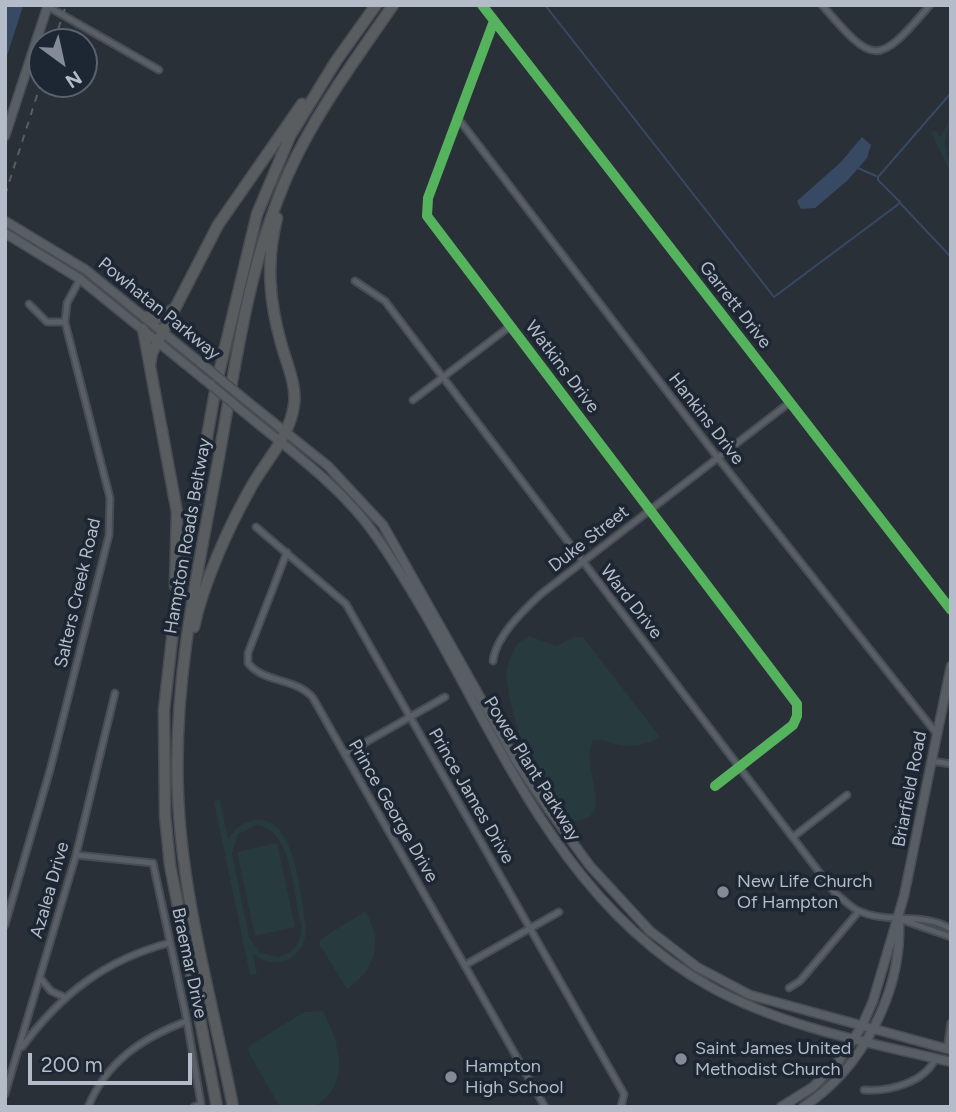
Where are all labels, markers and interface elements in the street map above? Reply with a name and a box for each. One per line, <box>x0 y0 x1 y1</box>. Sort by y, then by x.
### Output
north arrow <box>28 28 98 98</box>
text: N <box>61 66 86 93</box>
street label: Powhatan Parkway <box>94 253 224 365</box>
street label: Garrett Drive <box>694 257 776 353</box>
street label: Watkins Drive <box>520 317 604 417</box>
street label: Hankins Drive <box>664 369 748 469</box>
street label: Hampton Roads Beltway <box>160 436 216 636</box>
street label: Duke Street <box>545 501 633 577</box>
street label: Salters Creek Road <box>50 516 106 670</box>
street label: Ward Drive <box>595 561 667 643</box>
street label: Power Plant Parkway <box>479 693 585 845</box>
street label: Prince James Drive <box>423 724 519 868</box>
street label: Briarfield Road <box>888 729 932 849</box>
street label: Prince George Drive <box>343 736 443 886</box>
street label: Azalea Drive <box>26 839 74 941</box>
place label: New Life Church Of Hampton <box>737 871 872 914</box>
marker: New Life Church Of Hampton <box>715 884 731 900</box>
street label: Braemar Drive <box>167 906 211 1020</box>
scale bar <box>32 1038 196 1082</box>
place label: Saint James United Methodist Church <box>695 1038 851 1080</box>
marker: Saint James United Methodist Church <box>673 1051 689 1067</box>
text: 200 m <box>41 1052 103 1077</box>
place label: Hampton High School <box>465 1056 563 1098</box>
marker: Hampton High School <box>443 1069 459 1085</box>

